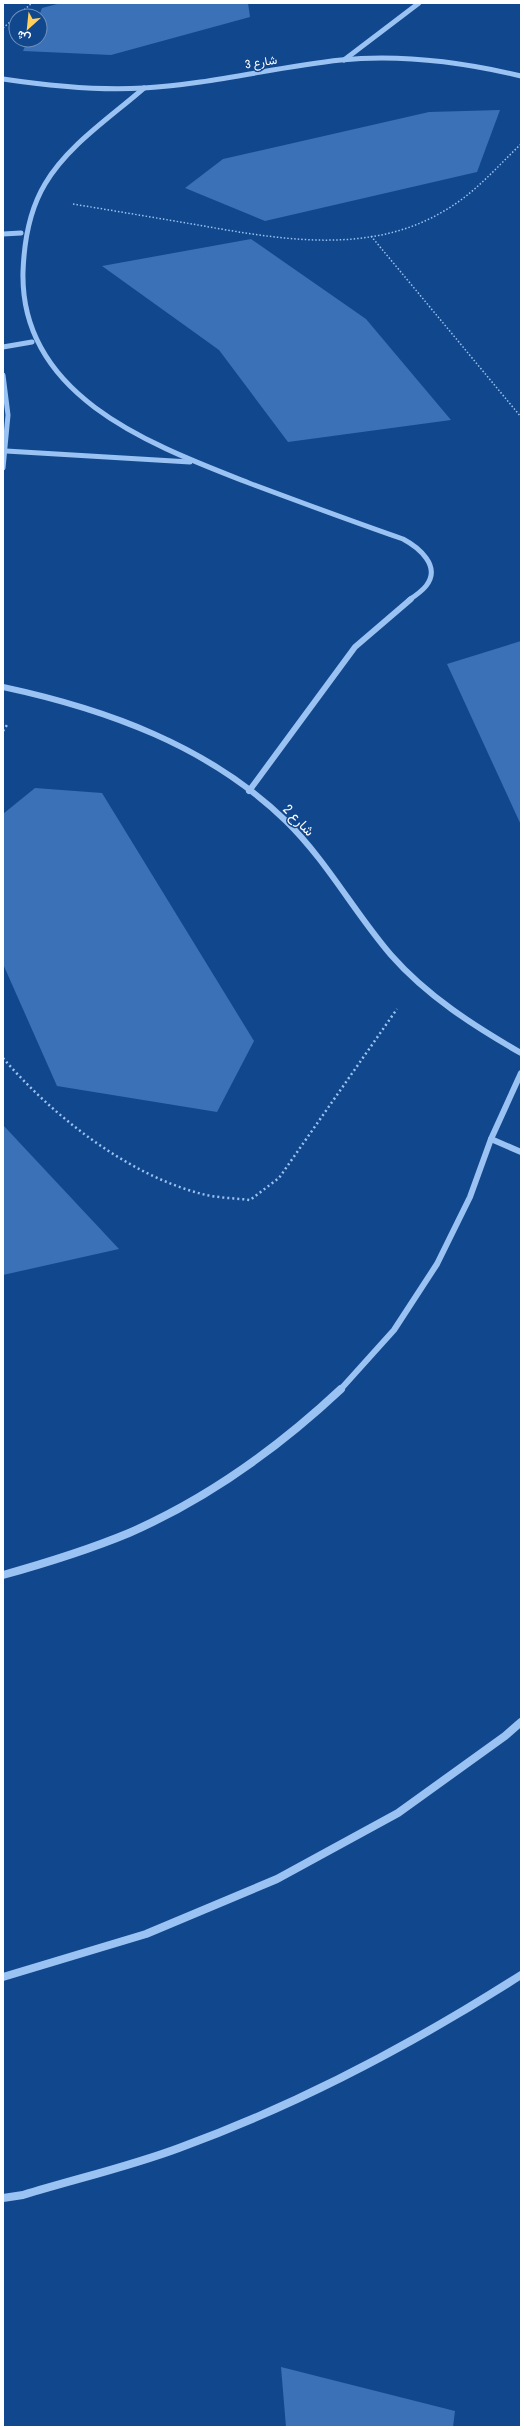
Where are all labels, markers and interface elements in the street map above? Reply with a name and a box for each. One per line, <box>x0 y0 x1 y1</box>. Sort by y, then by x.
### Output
north arrow <box>8 8 48 48</box>
text: ش <box>14 28 33 46</box>
street label: شارع 3 <box>244 52 278 73</box>
street label: شارع 2 <box>278 800 319 841</box>

